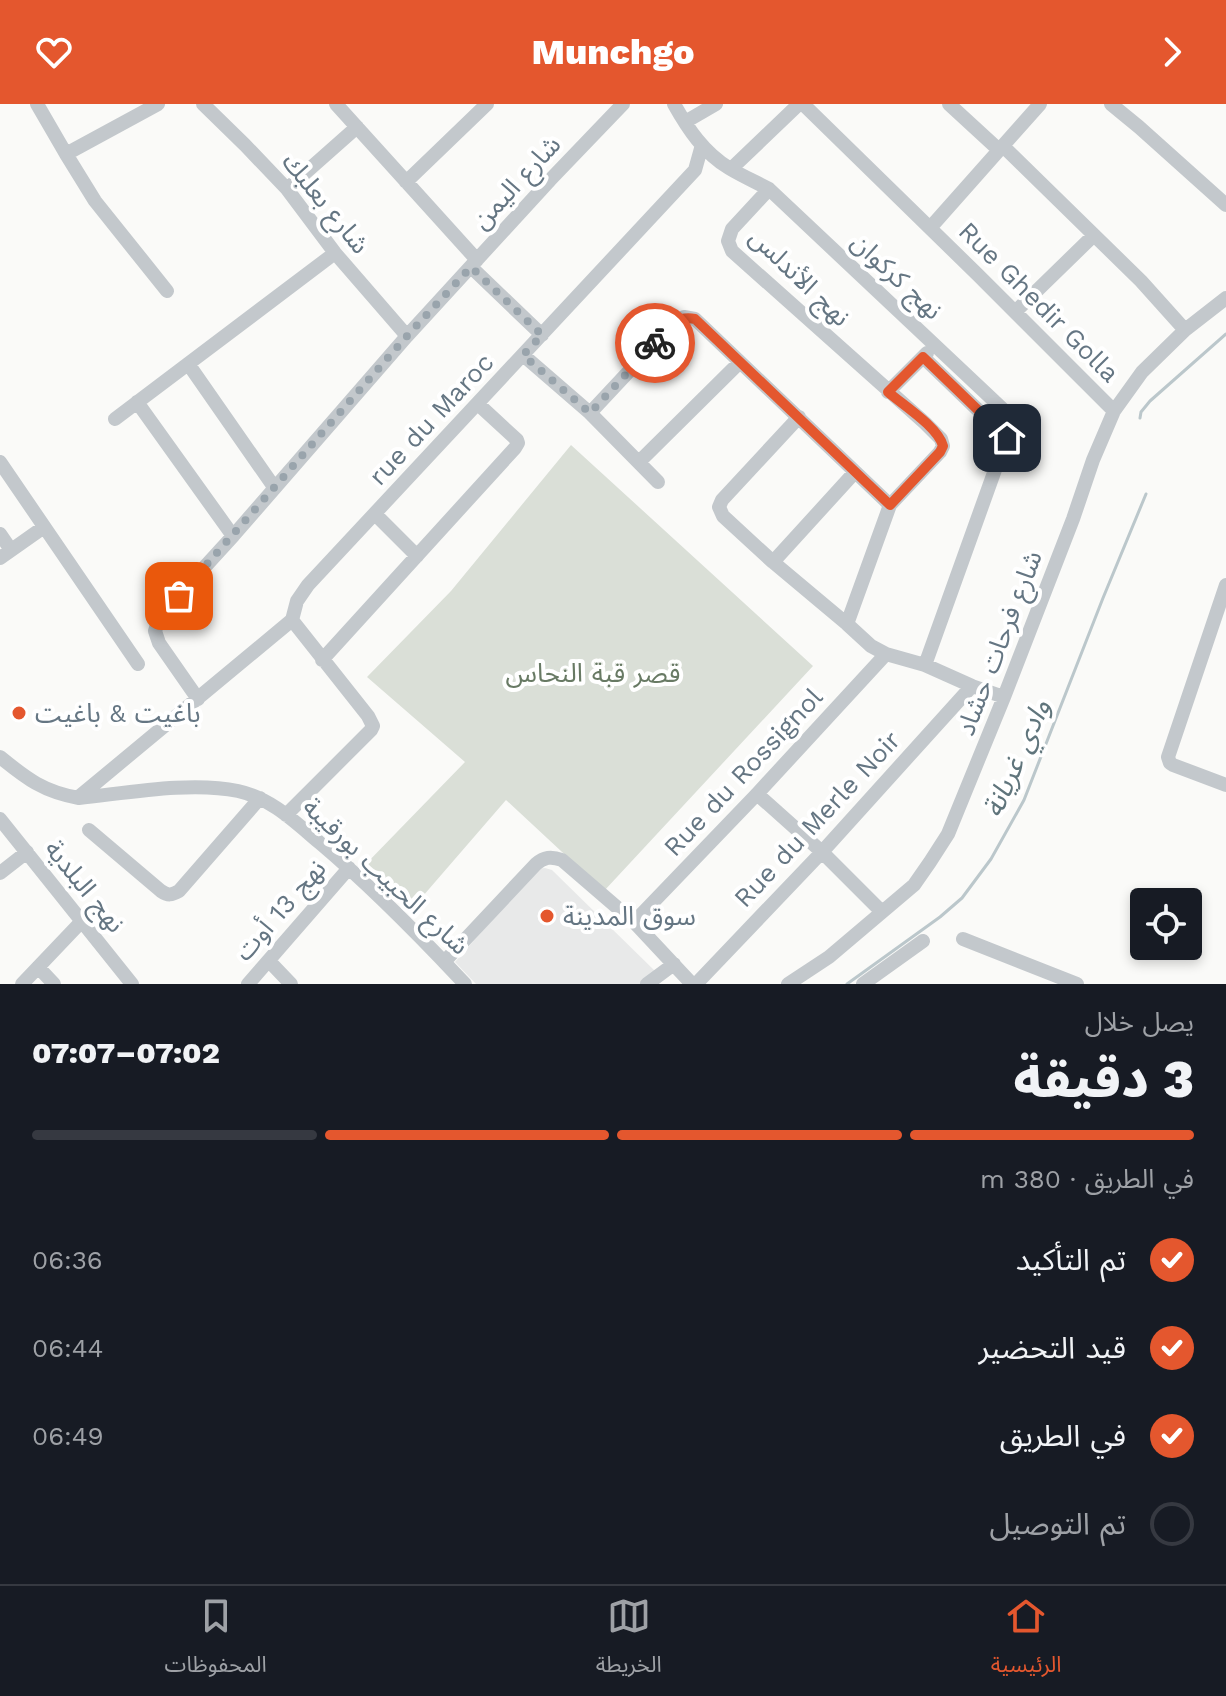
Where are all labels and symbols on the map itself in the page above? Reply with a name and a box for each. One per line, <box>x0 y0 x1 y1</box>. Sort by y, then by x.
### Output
street label: شارع اليمن <box>465 129 570 237</box>
street label: شارع بعلبك <box>273 147 376 262</box>
street label: Rue Ghedir Golla <box>953 216 1125 388</box>
street label: نهج الأندلس <box>740 222 856 336</box>
street label: نهج كركوان <box>842 227 949 329</box>
courier <box>615 303 695 383</box>
street label: rue du Maroc <box>362 347 500 491</box>
pin <box>973 404 1041 472</box>
street label: شارع فرحات حشاد <box>950 546 1052 741</box>
pin <box>145 562 213 630</box>
park label: قصر قبة النحاس <box>506 658 680 688</box>
street label: Rue du Rossignol <box>658 682 828 862</box>
water label: وادي غريانة <box>976 694 1062 824</box>
place label: باغيت & باغيت <box>35 698 200 728</box>
marker: باغيت & باغيت <box>10 704 28 722</box>
street label: Rue du Merle Noir <box>728 725 906 913</box>
street label: شارع الحبيب بورقيبة <box>294 791 475 964</box>
street label: نهج البلدية <box>35 834 131 941</box>
street label: نهج 13 أوت <box>227 853 336 970</box>
place label: سوق المدينة <box>563 901 696 931</box>
marker: سوق المدينة <box>538 907 556 925</box>

